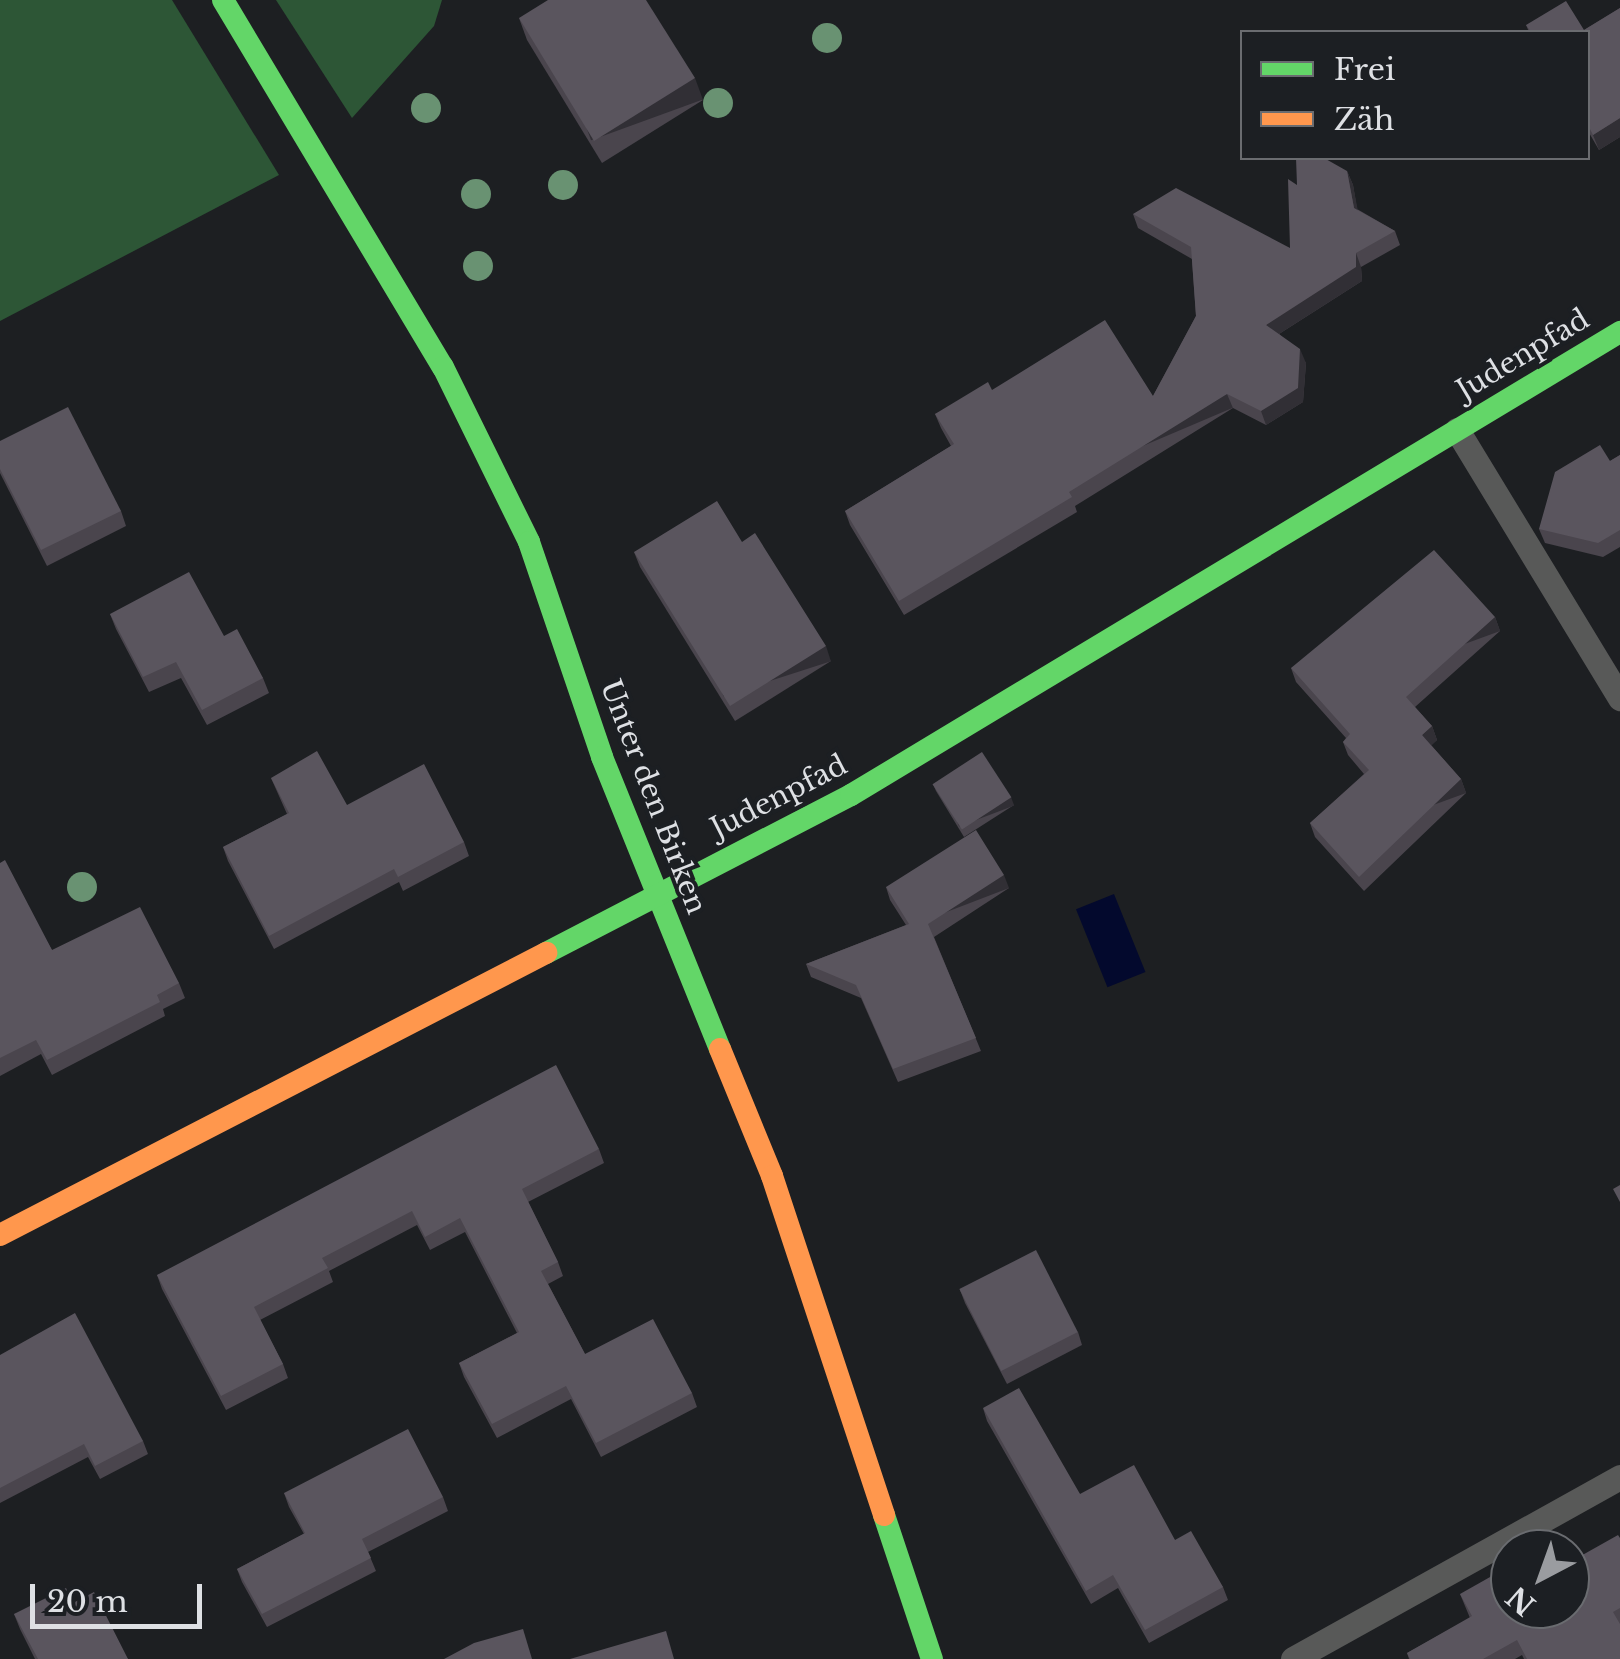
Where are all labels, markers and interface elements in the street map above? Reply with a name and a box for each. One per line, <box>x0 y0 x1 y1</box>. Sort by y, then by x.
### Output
legend <box>1240 30 1590 160</box>
text: Frei <box>1334 51 1395 88</box>
text: Zäh <box>1334 101 1394 138</box>
street label: Judenpfad <box>1451 302 1595 408</box>
street label: Unter den Birken <box>593 675 713 919</box>
street label: Judenpfad <box>705 748 853 846</box>
north arrow <box>1490 1529 1590 1629</box>
scale bar <box>35 1564 208 1626</box>
text: N <box>1500 1579 1543 1622</box>
text: 20 m <box>47 1583 128 1620</box>

